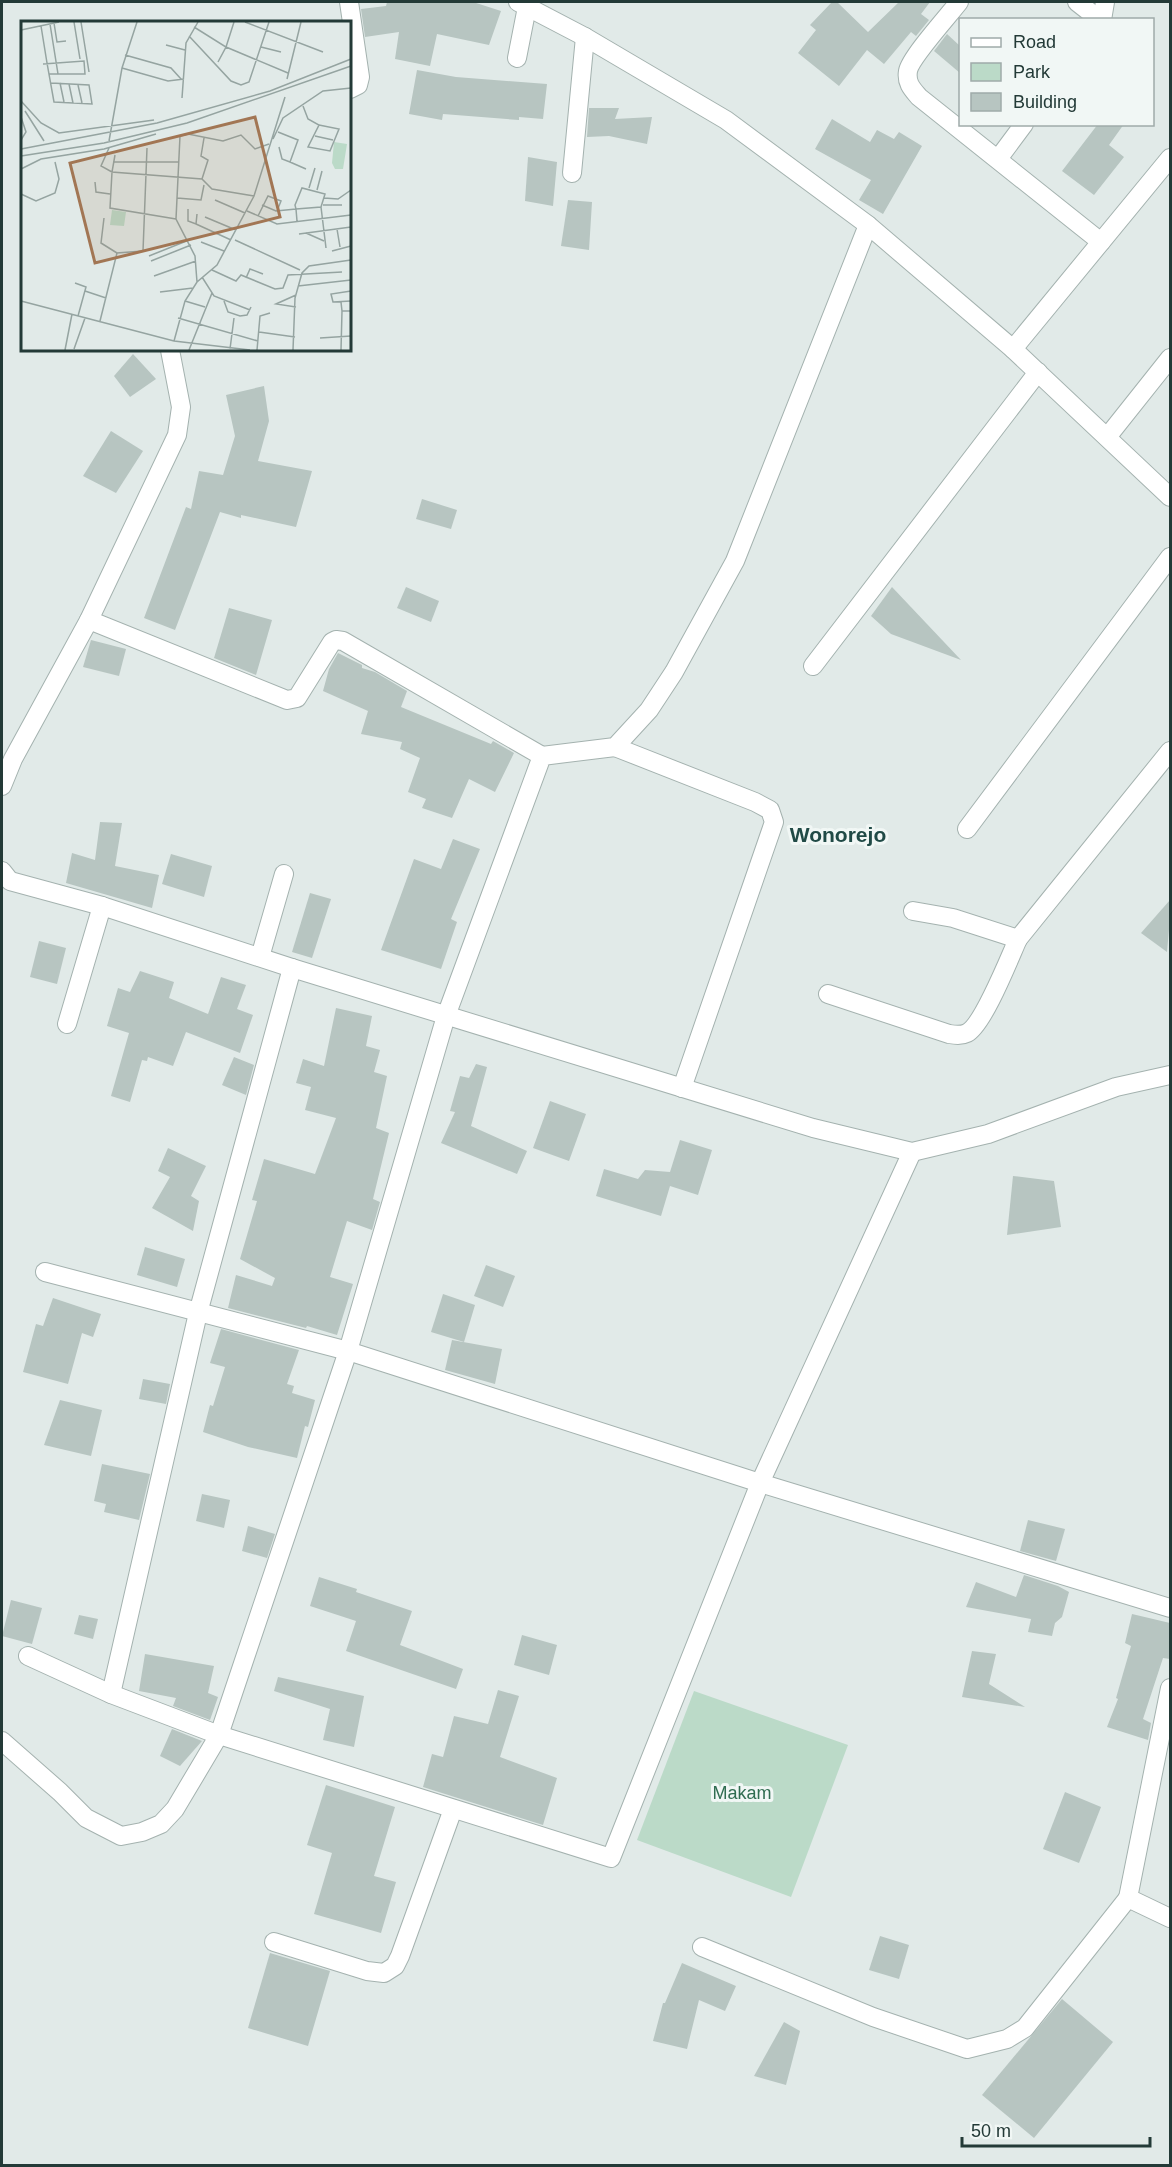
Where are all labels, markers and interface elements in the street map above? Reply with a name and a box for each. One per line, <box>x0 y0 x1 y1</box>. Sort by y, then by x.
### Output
legend <box>959 18 1154 126</box>
inset map <box>21 21 351 351</box>
text: Road <box>1013 32 1056 52</box>
text: Park <box>1013 62 1051 82</box>
text: Building <box>1013 92 1077 112</box>
district label: Wonorejo <box>790 823 886 846</box>
park label: Makam <box>712 1783 772 1803</box>
scale bar <box>962 2110 1150 2148</box>
text: 50 m <box>971 2121 1011 2141</box>

